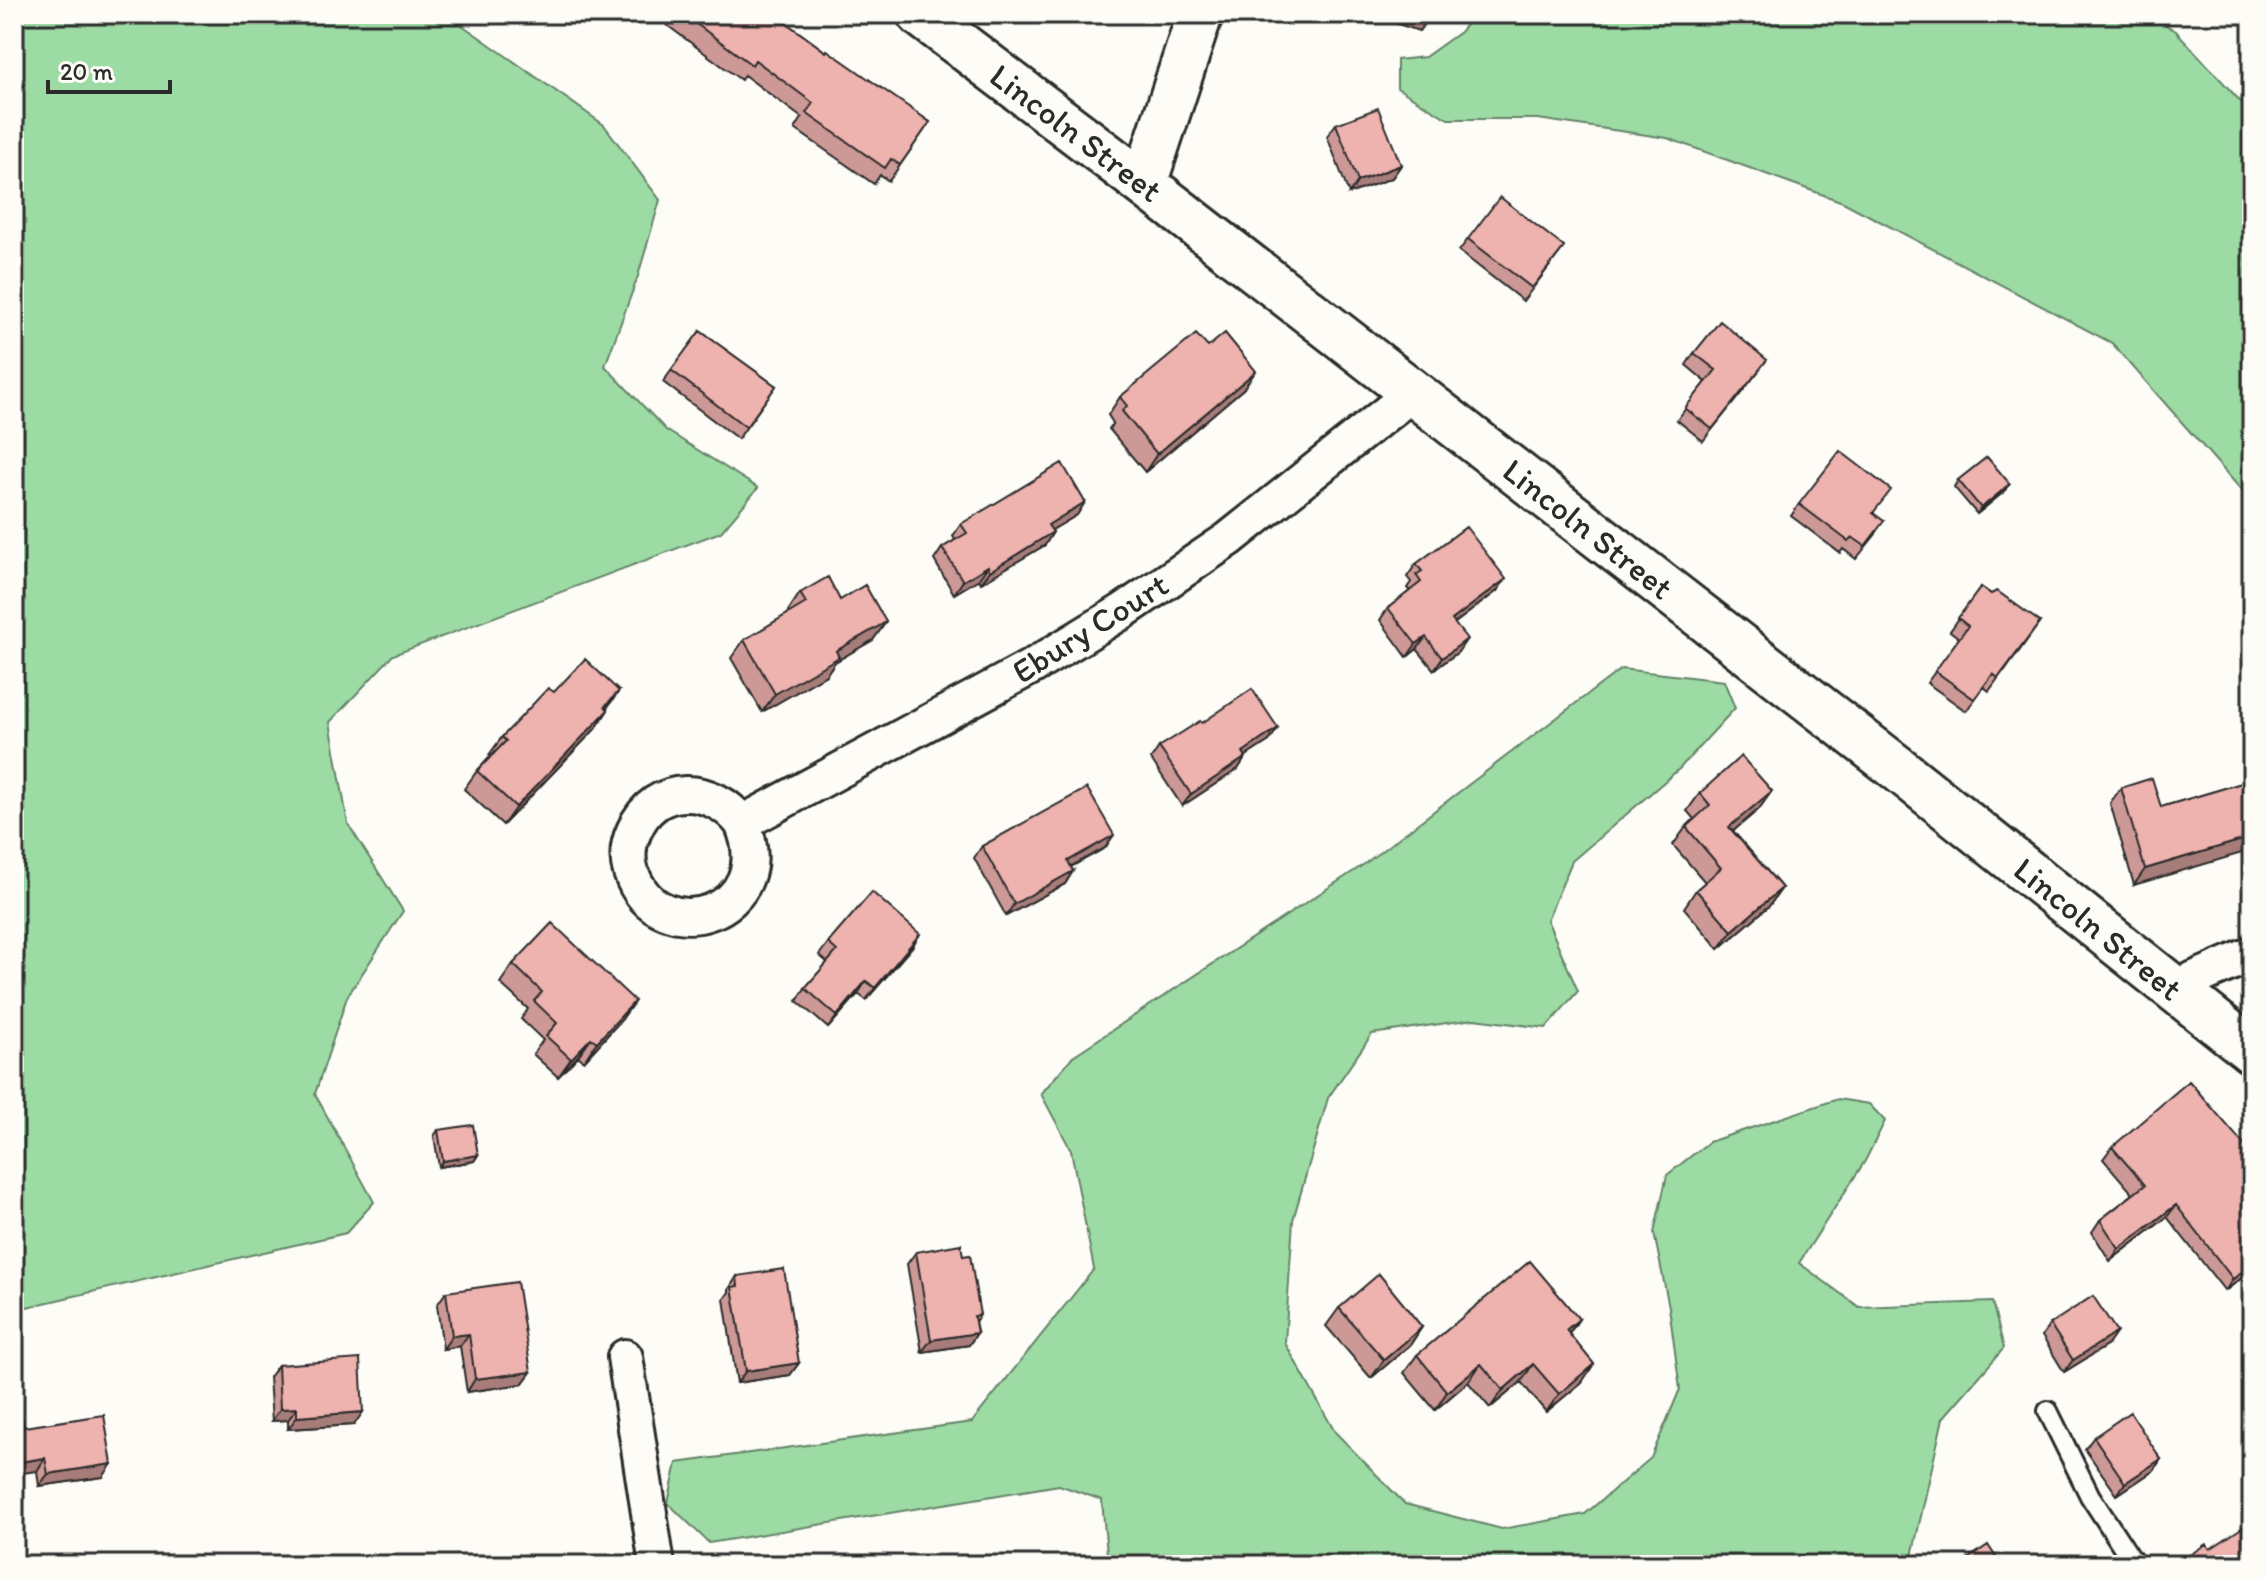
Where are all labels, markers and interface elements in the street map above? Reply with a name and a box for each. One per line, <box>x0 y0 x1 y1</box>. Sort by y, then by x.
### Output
scale bar <box>48 44 170 94</box>
street label: Lincoln Street <box>982 55 1170 211</box>
text: 20 m <box>60 57 113 86</box>
street label: Lincoln Street <box>1495 450 1681 608</box>
street label: Ebury Court <box>1004 564 1176 692</box>
street label: Lincoln Street <box>2006 849 2190 1009</box>

